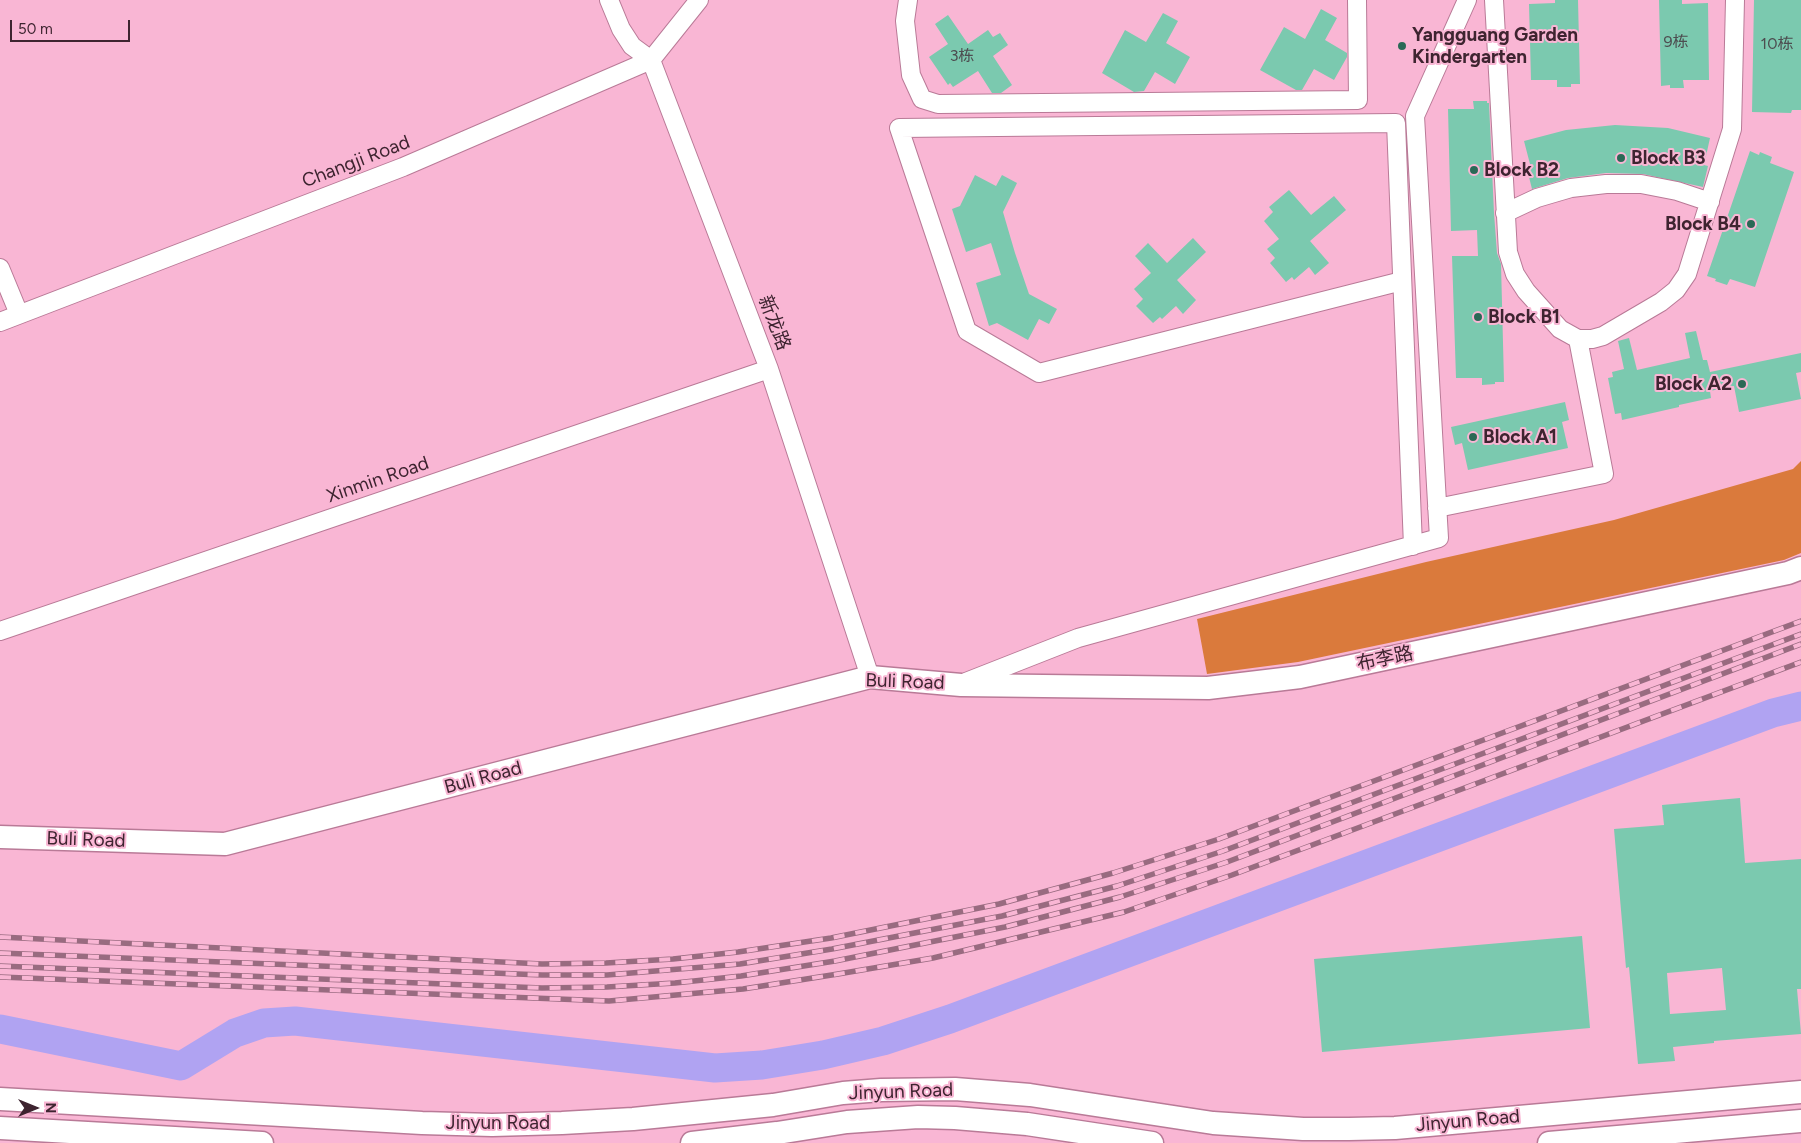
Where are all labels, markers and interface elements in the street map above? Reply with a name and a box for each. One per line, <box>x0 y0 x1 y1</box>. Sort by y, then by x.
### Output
scale bar <box>12 10 132 42</box>
text: 50 m <box>18 20 53 38</box>
place label: Yangguang Garden Kindergarten <box>1412 24 1578 68</box>
house number: 9栋 <box>1663 32 1689 52</box>
house number: 10栋 <box>1761 34 1793 54</box>
marker: Yangguang Garden Kindergarten <box>1396 40 1408 52</box>
house number: 3栋 <box>950 46 974 66</box>
street label: Changji Road <box>299 131 413 193</box>
place label: Block B3 <box>1631 147 1706 169</box>
marker: Block B3 <box>1615 152 1627 164</box>
place label: Block B2 <box>1484 159 1559 181</box>
marker: Block B2 <box>1468 164 1480 176</box>
place label: Block B4 <box>1665 213 1741 235</box>
marker: Block B4 <box>1745 218 1757 230</box>
street label: 新龙路 <box>753 292 795 354</box>
place label: Block B1 <box>1488 306 1560 328</box>
marker: Block B1 <box>1472 311 1484 323</box>
place label: Block A2 <box>1655 373 1732 395</box>
marker: Block A2 <box>1736 378 1748 390</box>
place label: Block A1 <box>1483 426 1557 448</box>
marker: Block A1 <box>1467 431 1479 443</box>
street label: Xinmin Road <box>324 452 432 508</box>
street label: 布李路 <box>1355 642 1415 676</box>
street label: Buli Road <box>865 669 945 695</box>
street label: Buli Road <box>442 757 524 799</box>
street label: Buli Road <box>46 827 126 853</box>
street label: Jinyun Road <box>848 1079 954 1105</box>
north arrow <box>10 1083 60 1133</box>
text: N <box>42 1103 59 1113</box>
street label: Jinyun Road <box>1415 1105 1521 1137</box>
street label: Jinyun Road <box>446 1112 550 1134</box>

